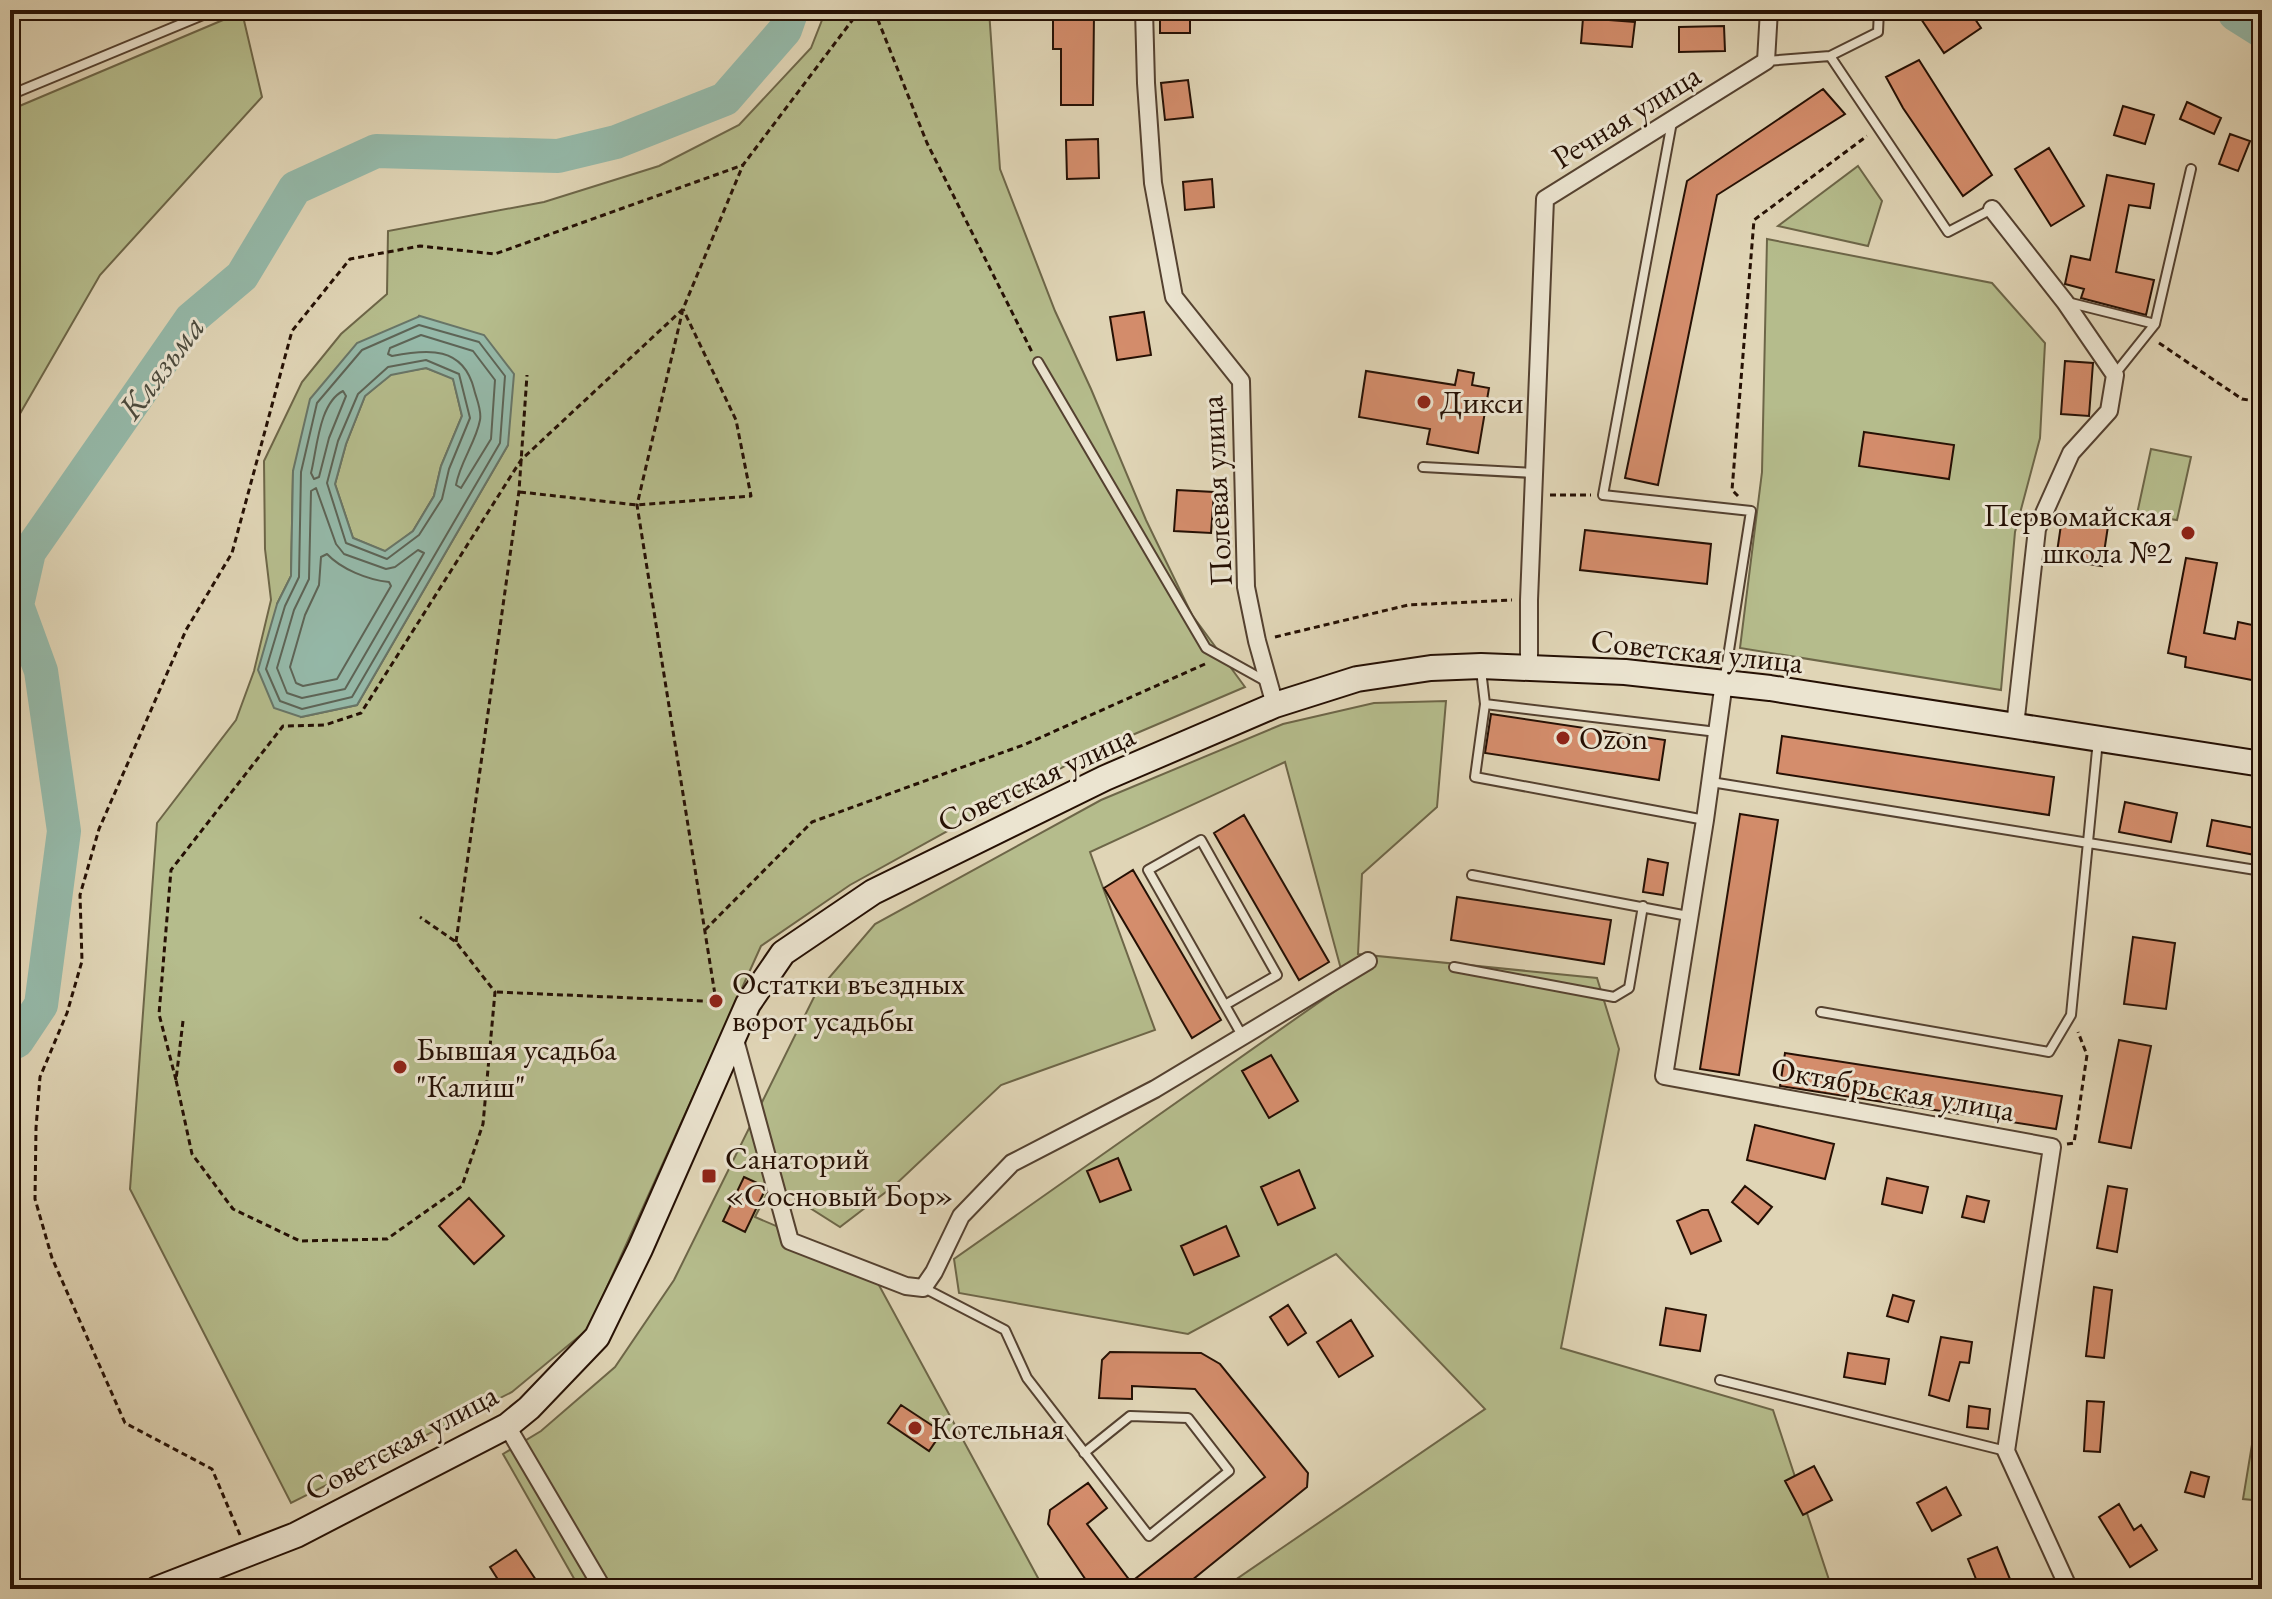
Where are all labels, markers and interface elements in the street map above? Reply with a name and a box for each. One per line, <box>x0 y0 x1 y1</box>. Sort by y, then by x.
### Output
street label: Речная улица <box>1544 54 1708 178</box>
water label: Клязьма <box>107 306 214 429</box>
place label: Дикси <box>1440 381 1524 423</box>
marker: Дикси <box>1415 393 1433 411</box>
street label: Полевая улица <box>1190 394 1242 588</box>
place label: Первомайская школа №2 <box>1983 494 2173 573</box>
marker: Первомайская школа №2 <box>2179 524 2197 542</box>
street label: Советская улица <box>1589 619 1805 683</box>
street label: Советская улица <box>930 714 1142 842</box>
place label: Ozon <box>1579 717 1648 759</box>
marker: Ozon <box>1554 729 1572 747</box>
place label: Остатки въездных ворот усадьбы <box>732 962 965 1041</box>
marker: Остатки въездных ворот усадьбы <box>707 992 725 1010</box>
place label: Бывшая усадьба "Калиш" <box>416 1028 617 1107</box>
street label: Октябрьская улица <box>1768 1047 2018 1131</box>
marker: Бывшая усадьба "Калиш" <box>391 1058 409 1076</box>
place label: Санаторий «Сосновый Бор» <box>725 1137 954 1216</box>
marker: Санаторий «Сосновый Бор» <box>700 1167 718 1185</box>
street label: Советская улица <box>297 1373 505 1511</box>
place label: Котельная <box>931 1407 1065 1449</box>
marker: Котельная <box>906 1419 924 1437</box>

